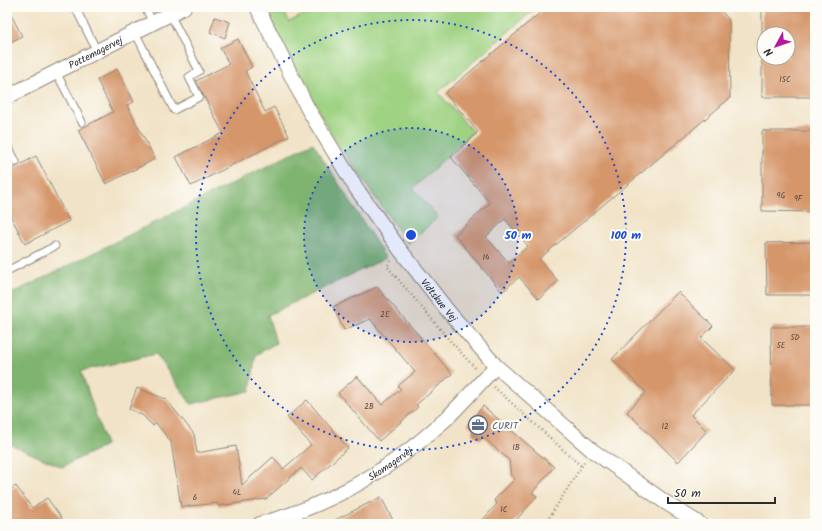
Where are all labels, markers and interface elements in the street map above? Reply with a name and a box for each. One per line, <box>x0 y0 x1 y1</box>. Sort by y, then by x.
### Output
north arrow <box>756 26 796 66</box>
street label: Pottemagervej <box>66 32 126 73</box>
text: N <box>760 43 778 60</box>
house number: 15C <box>779 73 791 86</box>
house number: 9G <box>777 189 786 202</box>
house number: 9F <box>794 192 803 205</box>
text: 50 m <box>504 226 532 245</box>
text: 100 m <box>611 226 641 245</box>
centre of rings <box>404 228 418 242</box>
house number: 14 <box>483 251 490 264</box>
street label: Vidtskue Vej <box>416 275 461 326</box>
house number: 2E <box>380 308 390 321</box>
house number: 5D <box>790 331 800 344</box>
house number: 5E <box>777 339 786 352</box>
house number: 2B <box>364 400 374 413</box>
office icon: CURIT <box>467 414 489 436</box>
place label: CURIT <box>492 418 520 434</box>
house number: 12 <box>661 420 669 433</box>
house number: 1B <box>512 441 520 454</box>
street label: Skomagervej <box>365 443 417 485</box>
scale bar <box>668 479 775 505</box>
text: 50 m <box>674 484 701 503</box>
house number: 4L <box>233 486 241 499</box>
house number: 6 <box>193 491 197 504</box>
house number: 1C <box>500 503 508 516</box>

